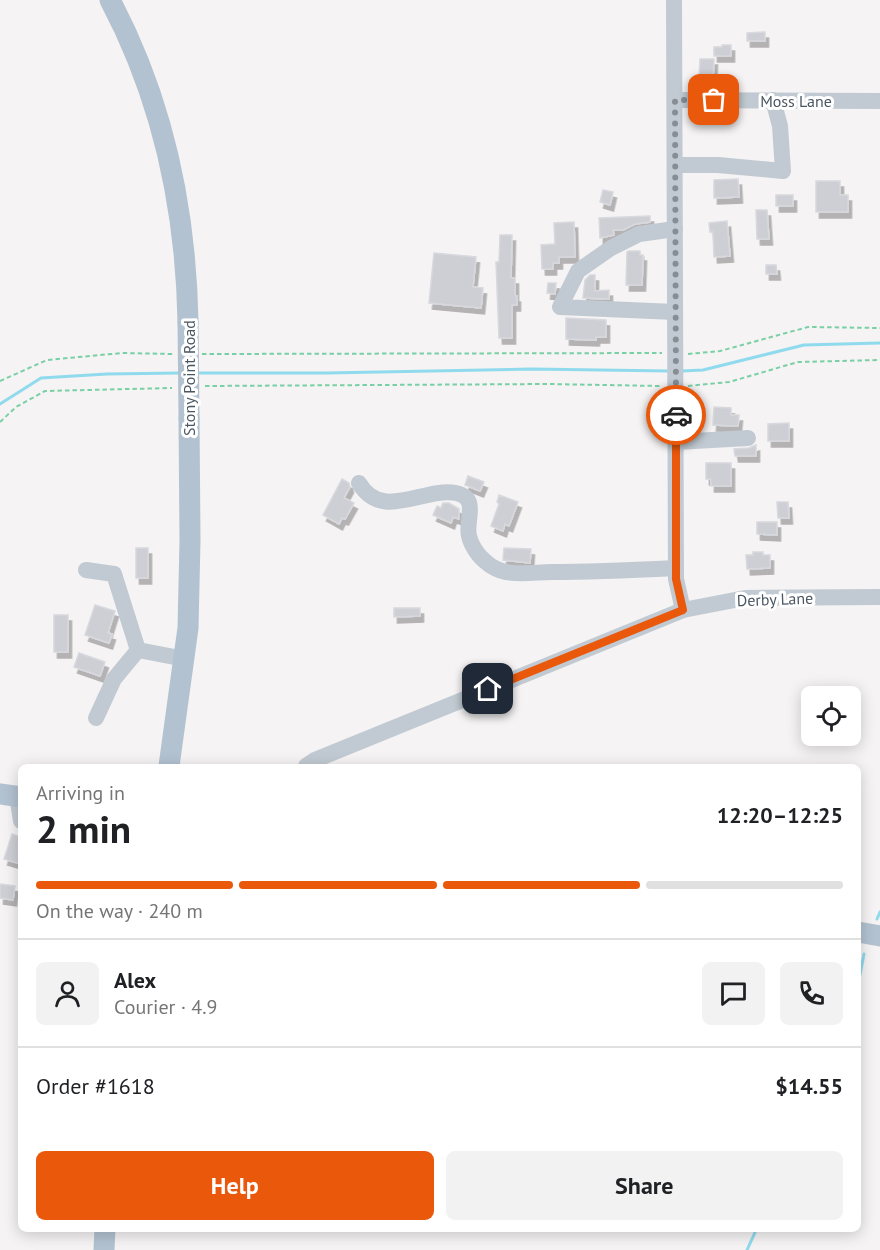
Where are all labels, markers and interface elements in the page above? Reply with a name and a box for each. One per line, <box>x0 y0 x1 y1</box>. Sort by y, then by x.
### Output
pin <box>688 74 739 125</box>
icon: bag <box>697 83 730 116</box>
street label: Moss Lane <box>760 91 832 111</box>
street label: Stony Point Road <box>179 320 199 436</box>
courier <box>646 385 706 445</box>
icon: car <box>660 399 693 432</box>
street label: Derby Lane <box>736 588 814 610</box>
pin <box>462 663 513 714</box>
icon: home <box>471 672 504 705</box>
map controls <box>801 686 861 746</box>
button: locate <box>801 686 861 746</box>
text: Arriving in <box>36 780 125 806</box>
text: 12:20–12:25 <box>717 801 843 829</box>
text: 2 min <box>36 803 131 854</box>
text: On the way · 240 m <box>36 898 203 924</box>
button: person <box>36 962 99 1025</box>
button: chat <box>702 962 765 1025</box>
button: phone <box>780 962 843 1025</box>
text: Alex <box>114 966 156 994</box>
text: Courier · 4.9 <box>114 994 217 1020</box>
text: Order #1618 <box>36 1072 155 1100</box>
text: $14.55 <box>775 1072 843 1100</box>
button: Help <box>36 1151 434 1220</box>
button: Share <box>446 1151 843 1220</box>

